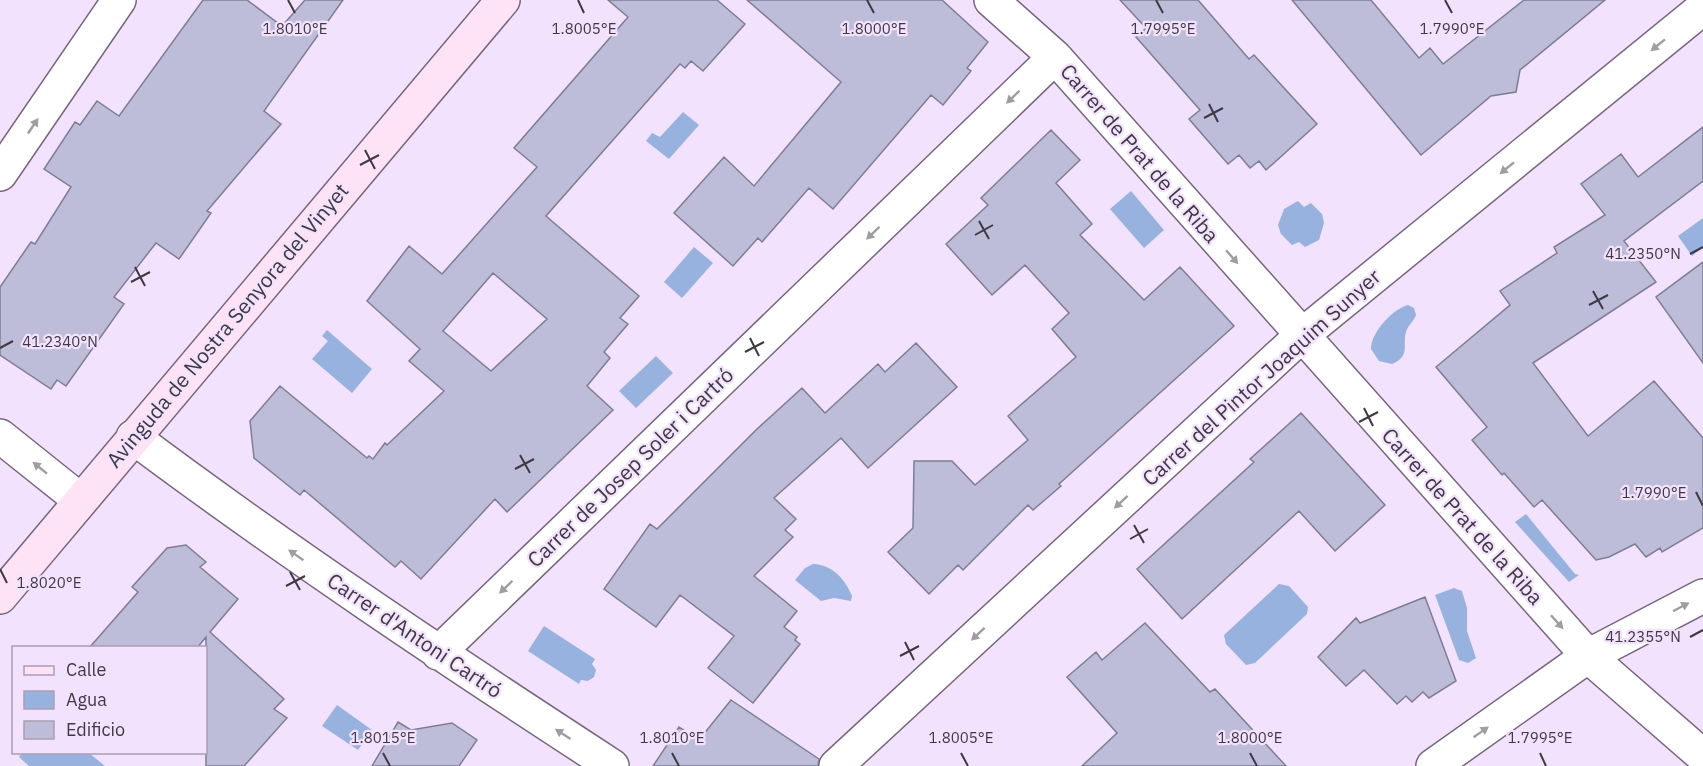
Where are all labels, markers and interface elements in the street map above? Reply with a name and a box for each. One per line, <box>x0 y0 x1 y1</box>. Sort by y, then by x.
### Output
text: 1.8010°E <box>263 19 327 38</box>
text: 1.8005°E <box>552 19 616 38</box>
text: 1.8000°E <box>842 19 906 38</box>
text: 1.7995°E <box>1131 19 1195 38</box>
text: 1.7990°E <box>1420 19 1484 38</box>
one-way arrow <box>1651 38 1666 51</box>
street label: Carrer de Prat de la Riba <box>1054 58 1226 248</box>
one-way arrow <box>1006 90 1020 104</box>
one-way arrow <box>27 118 38 134</box>
one-way arrow <box>1499 162 1514 174</box>
street label: Avinguda de Nostra Senyora del Vinyet <box>100 177 354 473</box>
one-way arrow <box>865 226 880 240</box>
text: 41.2350°N <box>1605 244 1681 263</box>
one-way arrow <box>1225 249 1238 265</box>
street label: Carrer del Pintor Joaquim Sunyer <box>1136 262 1386 492</box>
text: 41.2340°N <box>22 332 98 351</box>
street label: Carrer de Josep Soler i Cartró <box>521 361 739 573</box>
street label: Carrer de Prat de la Riba <box>1376 422 1550 610</box>
one-way arrow <box>32 462 48 475</box>
text: 1.7990°E <box>1622 483 1686 502</box>
one-way arrow <box>1114 495 1129 509</box>
one-way arrow <box>289 549 305 561</box>
street label: Carrer d'Antoni Cartró <box>322 566 508 704</box>
text: 1.8020°E <box>17 573 81 592</box>
one-way arrow <box>499 580 513 594</box>
one-way arrow <box>1673 602 1690 612</box>
one-way arrow <box>1550 614 1563 629</box>
one-way arrow <box>971 627 985 641</box>
text: 41.2355°N <box>1605 627 1681 646</box>
legend <box>12 646 207 754</box>
text: Calle <box>66 658 106 681</box>
text: Agua <box>66 688 107 711</box>
text: Edificio <box>66 718 125 741</box>
one-way arrow <box>1472 726 1488 738</box>
text: 1.8015°E <box>351 728 415 747</box>
one-way arrow <box>555 728 571 740</box>
text: 1.8010°E <box>640 728 704 747</box>
text: 1.8005°E <box>929 728 993 747</box>
text: 1.8000°E <box>1218 728 1282 747</box>
text: 1.7995°E <box>1508 728 1572 747</box>

